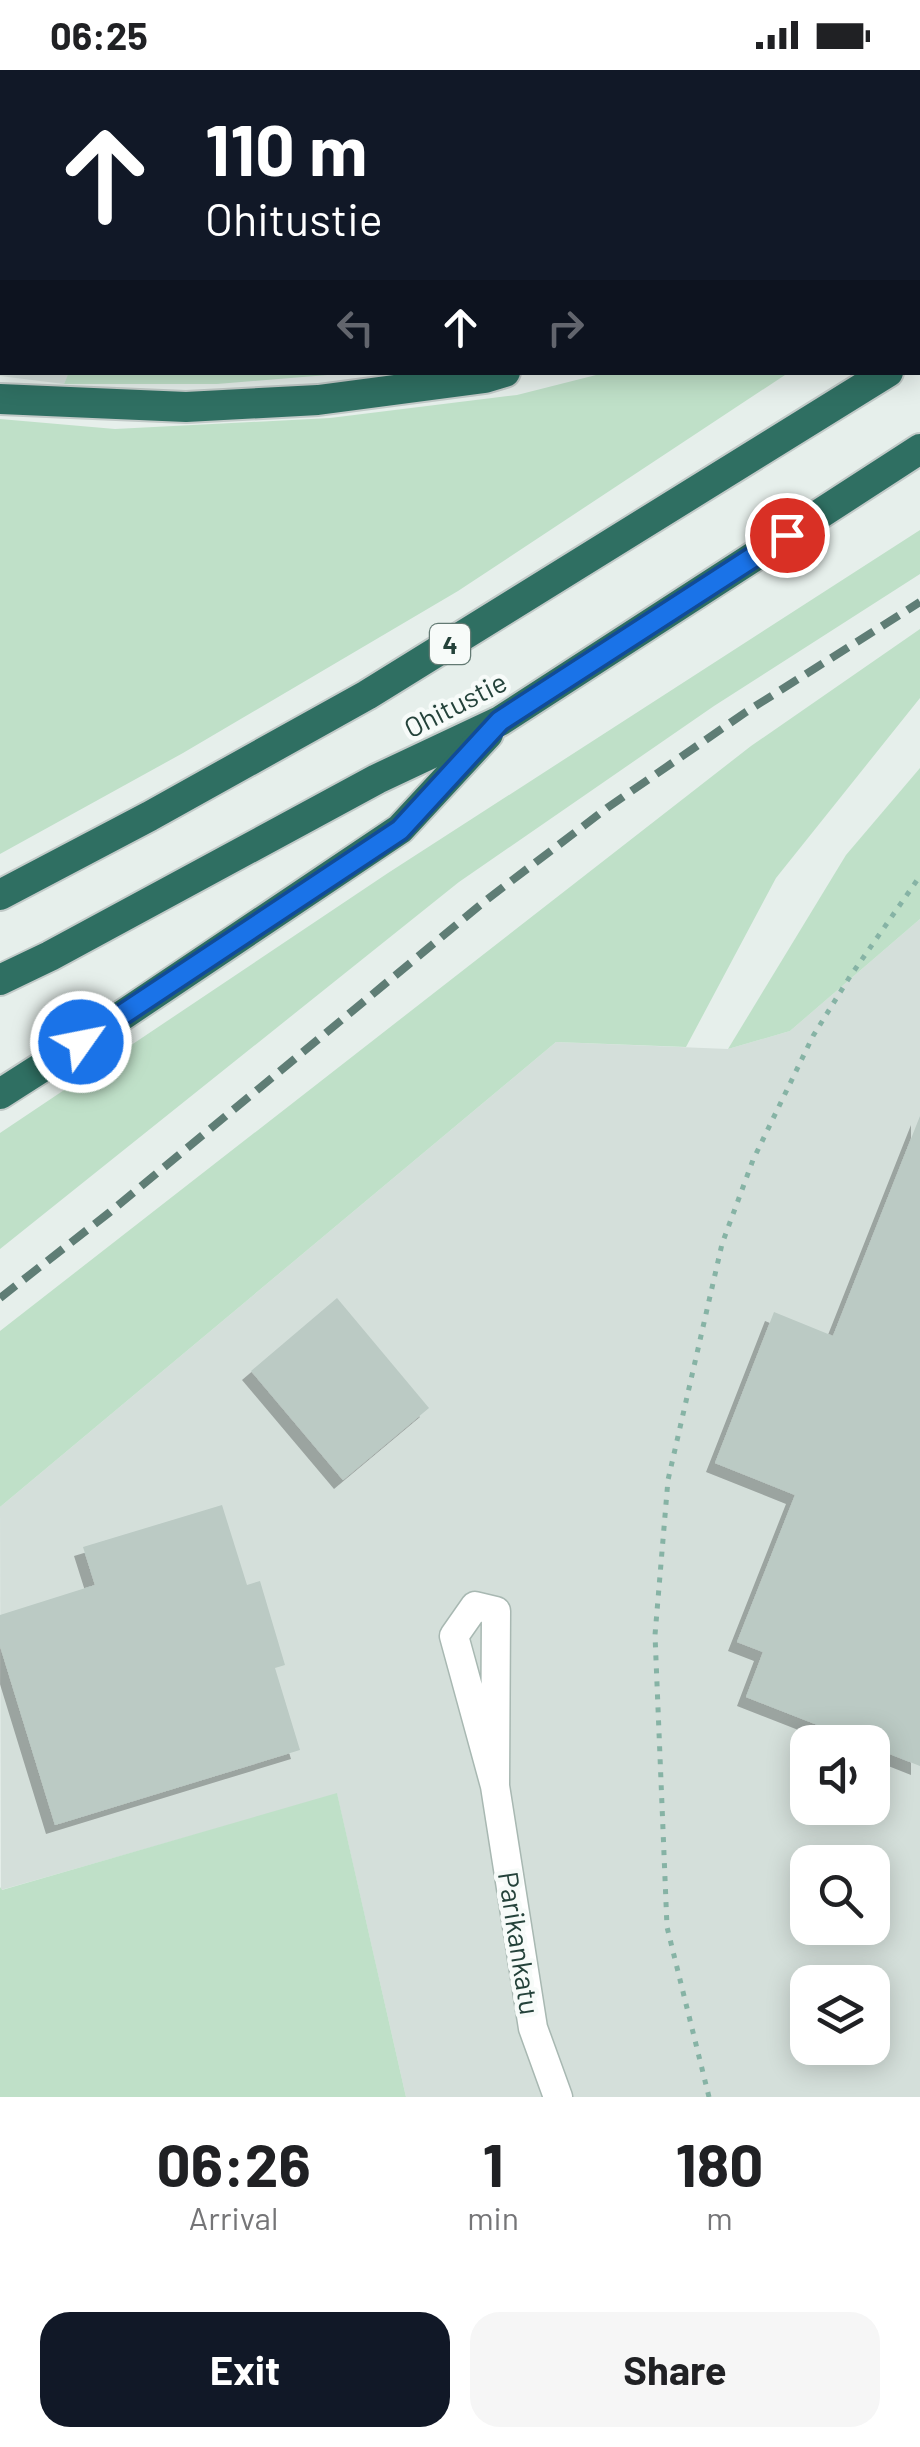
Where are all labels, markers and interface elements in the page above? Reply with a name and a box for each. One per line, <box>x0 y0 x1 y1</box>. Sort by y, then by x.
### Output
text: 06:25 <box>50 12 148 58</box>
text: 110 m <box>205 106 367 190</box>
icon: ahead <box>40 110 170 240</box>
text: Ohitustie <box>205 191 383 245</box>
icon: left <box>328 300 383 355</box>
icon: ahead <box>433 300 488 355</box>
icon: right <box>538 300 593 355</box>
pin <box>745 493 830 578</box>
icon: arrive <box>760 508 815 563</box>
road number: 4 <box>430 624 470 664</box>
street label: Ohitustie <box>398 664 512 744</box>
position arrow <box>29 990 133 1094</box>
map controls <box>790 1725 890 2065</box>
button: sound <box>790 1725 890 1825</box>
button: search <box>790 1845 890 1945</box>
street label: Parikankatu <box>492 1869 548 2017</box>
button: layers <box>790 1965 890 2065</box>
text: 06:26 <box>157 2127 311 2199</box>
text: 1 <box>482 2127 504 2199</box>
text: 180 <box>676 2127 763 2199</box>
text: Arrival <box>189 2198 278 2236</box>
text: min <box>467 2198 519 2236</box>
text: m <box>706 2198 733 2236</box>
button: Exit <box>40 2312 450 2427</box>
button: Share <box>470 2312 880 2427</box>

